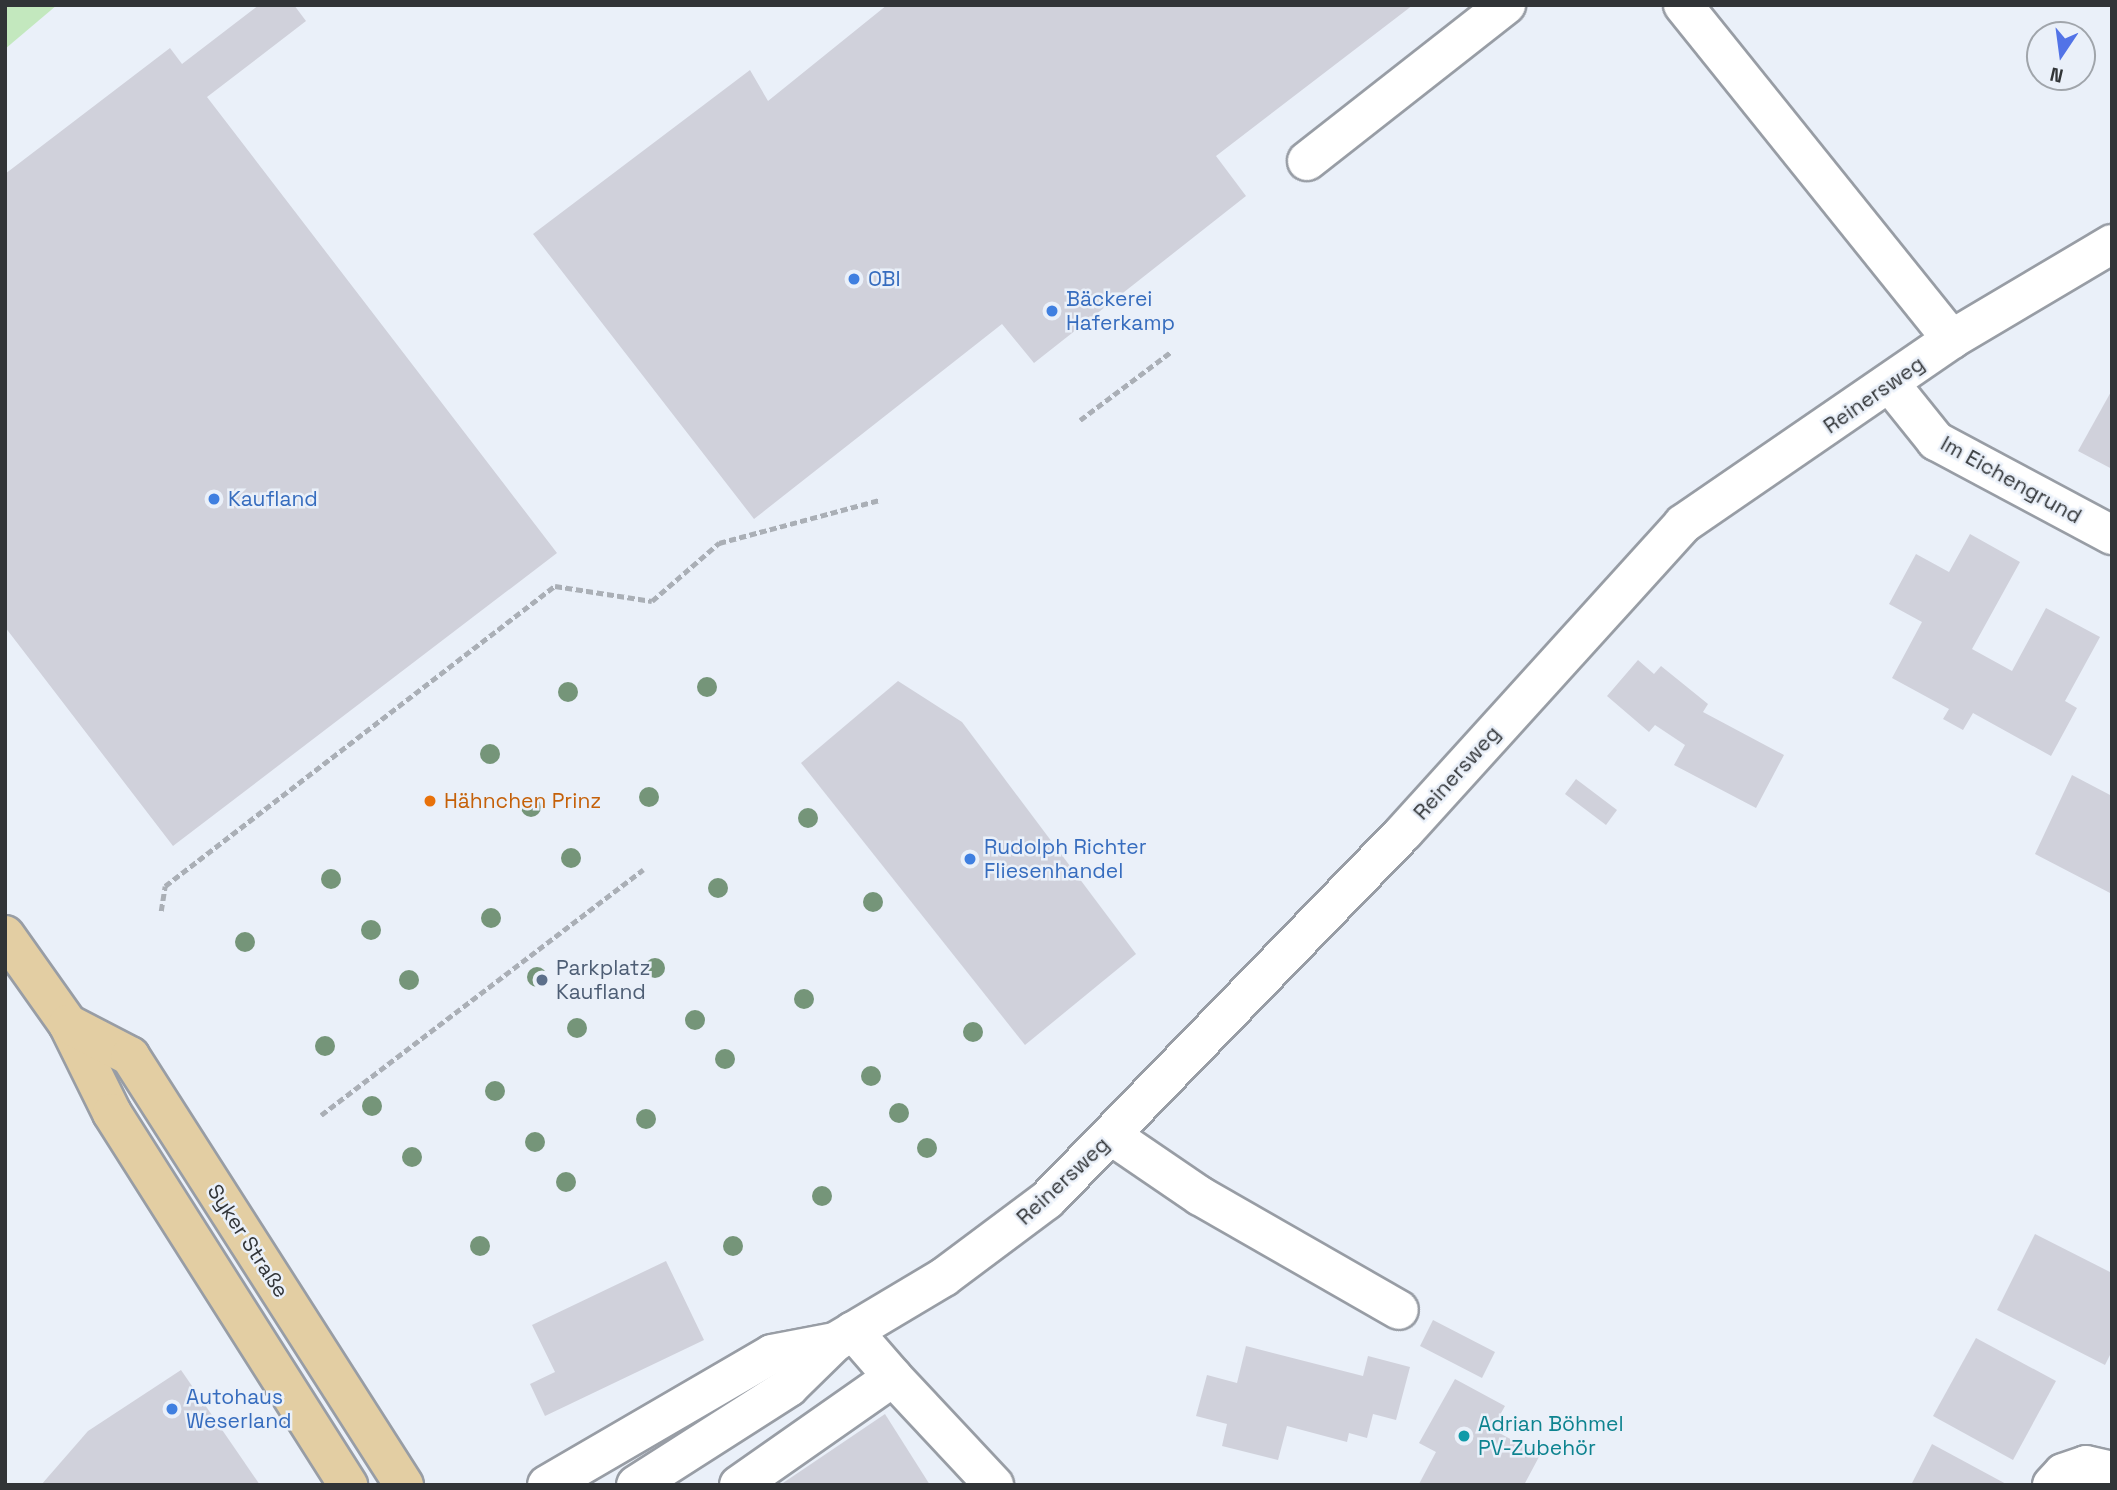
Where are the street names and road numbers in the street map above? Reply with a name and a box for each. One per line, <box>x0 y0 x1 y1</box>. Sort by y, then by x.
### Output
street label: Reinersweg <box>1819 351 1929 439</box>
street label: Im Eichengrund <box>1936 431 2086 529</box>
street label: Reinersweg <box>1408 721 1506 825</box>
street label: Reinersweg <box>1012 1132 1114 1230</box>
street label: Syker Straße <box>202 1180 294 1302</box>

